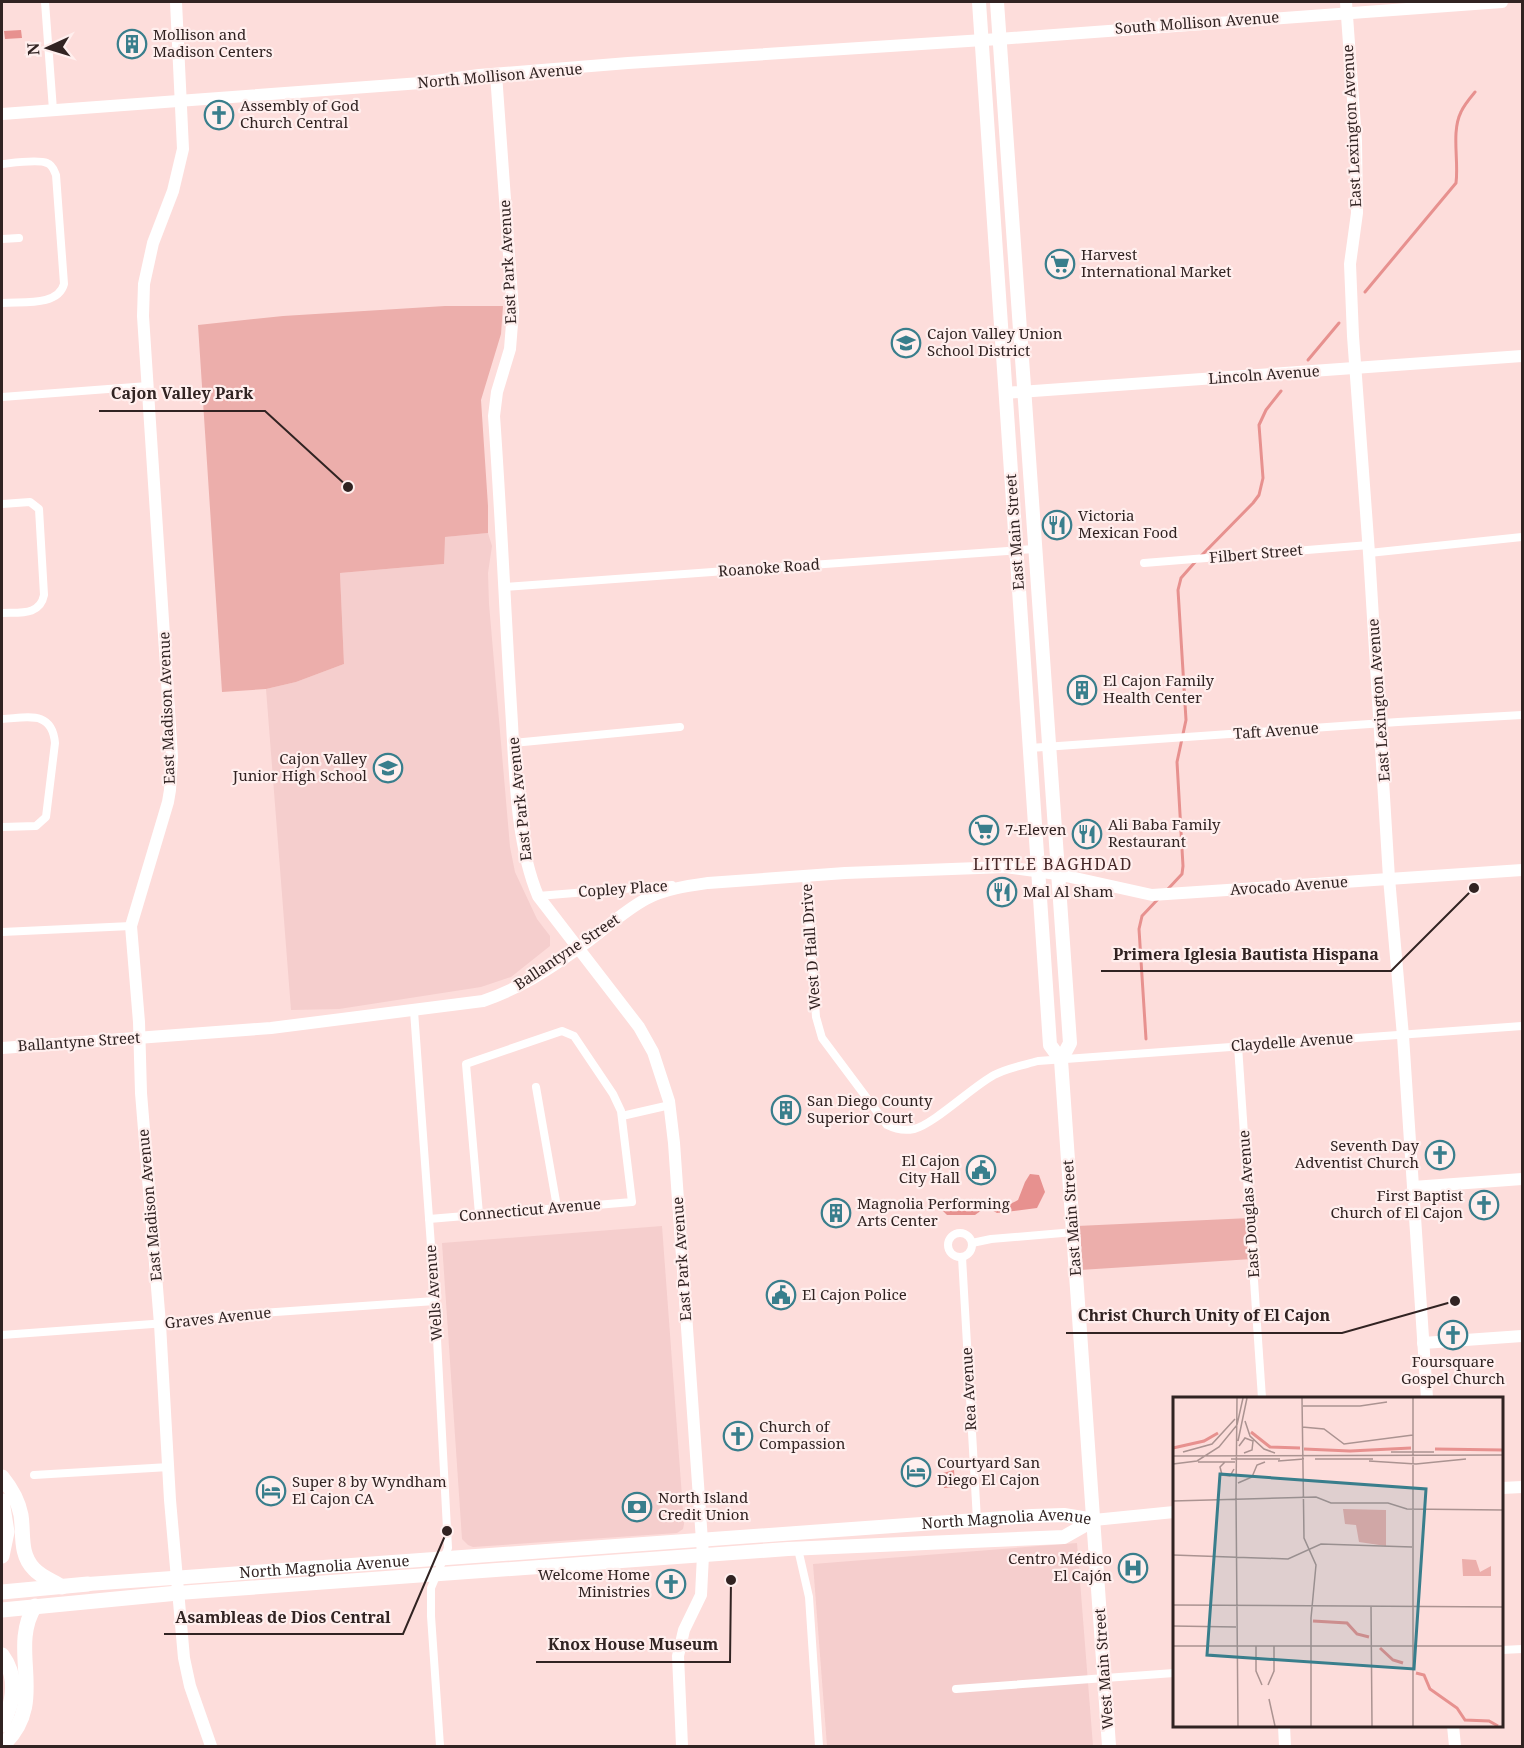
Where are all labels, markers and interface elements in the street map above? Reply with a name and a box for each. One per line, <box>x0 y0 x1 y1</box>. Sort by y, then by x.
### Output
street label: South Mollison Avenue <box>1114 6 1280 38</box>
north arrow <box>18 18 78 78</box>
place label: Mollison and Madison Centers <box>153 24 273 61</box>
building icon: Mollison and Madison Centers <box>116 28 148 60</box>
text: N <box>22 42 44 56</box>
street label: East Lexington Avenue <box>1337 44 1365 208</box>
street label: North Mollison Avenue <box>417 58 583 92</box>
place label: Assembly of God Church Central <box>240 95 359 132</box>
church icon: Assembly of God Church Central <box>203 99 235 131</box>
street label: East Park Avenue <box>494 199 520 325</box>
place label: Harvest International Market <box>1081 244 1231 281</box>
supermarket icon: Harvest International Market <box>1044 248 1076 280</box>
place label: Cajon Valley Union School District <box>927 323 1063 360</box>
school or university icon: Cajon Valley Union School District <box>890 327 922 359</box>
street label: Lincoln Avenue <box>1208 360 1320 388</box>
callout: Cajon Valley Park <box>99 377 265 411</box>
text: Cajon Valley Park <box>111 382 254 404</box>
street label: East Main Street <box>1000 473 1028 591</box>
place label: Victoria Mexican Food <box>1078 505 1178 542</box>
restaurant icon: Victoria Mexican Food <box>1041 509 1073 541</box>
street label: Filbert Street <box>1208 539 1303 567</box>
street label: Roanoke Road <box>717 553 820 581</box>
street label: East Lexington Avenue <box>1362 618 1394 782</box>
street label: East Madison Avenue <box>153 631 179 785</box>
place label: El Cajon Family Health Center <box>1103 670 1215 707</box>
building icon: El Cajon Family Health Center <box>1066 674 1098 706</box>
street label: Taft Avenue <box>1233 717 1319 743</box>
street label: East Park Avenue <box>503 736 535 862</box>
place label: Cajon Valley Junior High School <box>232 748 368 785</box>
school or university icon: Cajon Valley Junior High School <box>372 752 404 784</box>
supermarket icon: 7-Eleven <box>968 814 1000 846</box>
place label: Ali Baba Family Restaurant <box>1108 814 1221 851</box>
restaurant icon: Ali Baba Family Restaurant <box>1071 818 1103 850</box>
place label: 7-Eleven <box>1005 819 1067 839</box>
district label: LITTLE BAGHDAD <box>973 853 1133 875</box>
street label: Avocado Avenue <box>1229 871 1349 899</box>
street label: Copley Place <box>577 875 668 901</box>
restaurant icon: Mal Al Sham <box>986 876 1018 908</box>
place label: Mal Al Sham <box>1023 881 1114 901</box>
street label: West D Hall Drive <box>796 883 824 1011</box>
street label: Ballantyne Street <box>510 909 623 994</box>
callout: Primera Iglesia Bautista Hispana <box>1101 937 1391 971</box>
text: Primera Iglesia Bautista Hispana <box>1113 943 1379 965</box>
street label: Ballantyne Street <box>17 1027 141 1055</box>
street label: Claydelle Avenue <box>1230 1027 1354 1055</box>
place label: San Diego County Superior Court <box>807 1090 933 1127</box>
building icon: San Diego County Superior Court <box>770 1094 802 1126</box>
street label: East Madison Avenue <box>132 1128 166 1282</box>
street label: East Douglas Avenue <box>1233 1129 1263 1279</box>
place label: Seventh Day Adventist Church <box>1295 1135 1420 1172</box>
church icon: Seventh Day Adventist Church <box>1424 1139 1456 1171</box>
place label: El Cajon City Hall <box>899 1150 960 1187</box>
public building icon: El Cajon City Hall <box>965 1154 997 1186</box>
street label: East Main Street <box>1057 1159 1085 1277</box>
place label: First Baptist Church of El Cajon <box>1330 1185 1463 1222</box>
church icon: First Baptist Church of El Cajon <box>1468 1189 1500 1221</box>
street label: Connecticut Avenue <box>458 1193 602 1225</box>
place label: Magnolia Performing Arts Center <box>857 1193 1010 1230</box>
street label: East Park Avenue <box>667 1196 695 1322</box>
building icon: Magnolia Performing Arts Center <box>820 1197 852 1229</box>
street label: Wells Avenue <box>420 1244 446 1342</box>
public building icon: El Cajon Police <box>765 1279 797 1311</box>
place label: El Cajon Police <box>802 1284 907 1304</box>
callout: Christ Church Unity of El Cajon <box>1066 1299 1342 1333</box>
street label: Graves Avenue <box>164 1301 272 1333</box>
text: Christ Church Unity of El Cajon <box>1078 1304 1331 1326</box>
church icon: Foursquare Gospel Church <box>1437 1319 1469 1351</box>
street label: Rea Avenue <box>956 1347 980 1431</box>
place label: Foursquare Gospel Church <box>1401 1351 1506 1388</box>
inset map <box>1173 1397 1503 1727</box>
place label: Church of Compassion <box>759 1416 846 1453</box>
church icon: Church of Compassion <box>722 1420 754 1452</box>
place label: Courtyard San Diego El Cajon <box>937 1452 1040 1489</box>
hotel icon: Courtyard San Diego El Cajon <box>900 1456 932 1488</box>
place label: Super 8 by Wyndham El Cajon CA <box>292 1471 447 1508</box>
hotel icon: Super 8 by Wyndham El Cajon CA <box>255 1475 287 1507</box>
place label: North Island Credit Union <box>658 1487 749 1524</box>
bank icon: North Island Credit Union <box>621 1491 653 1523</box>
street label: North Magnolia Avenue <box>921 1504 1093 1533</box>
place label: Centro Médico El Cajón <box>1008 1548 1112 1585</box>
street label: North Magnolia Avenue <box>239 1550 410 1582</box>
hospital icon: Centro Médico El Cajón <box>1117 1552 1149 1584</box>
place label: Welcome Home Ministries <box>538 1564 650 1601</box>
church icon: Welcome Home Ministries <box>655 1568 687 1600</box>
callout: Asambleas de Dios Central <box>164 1600 403 1634</box>
text: Asambleas de Dios Central <box>175 1606 391 1628</box>
street label: West Main Street <box>1089 1608 1117 1730</box>
callout: Knox House Museum <box>536 1628 730 1662</box>
text: Knox House Museum <box>548 1633 718 1655</box>

